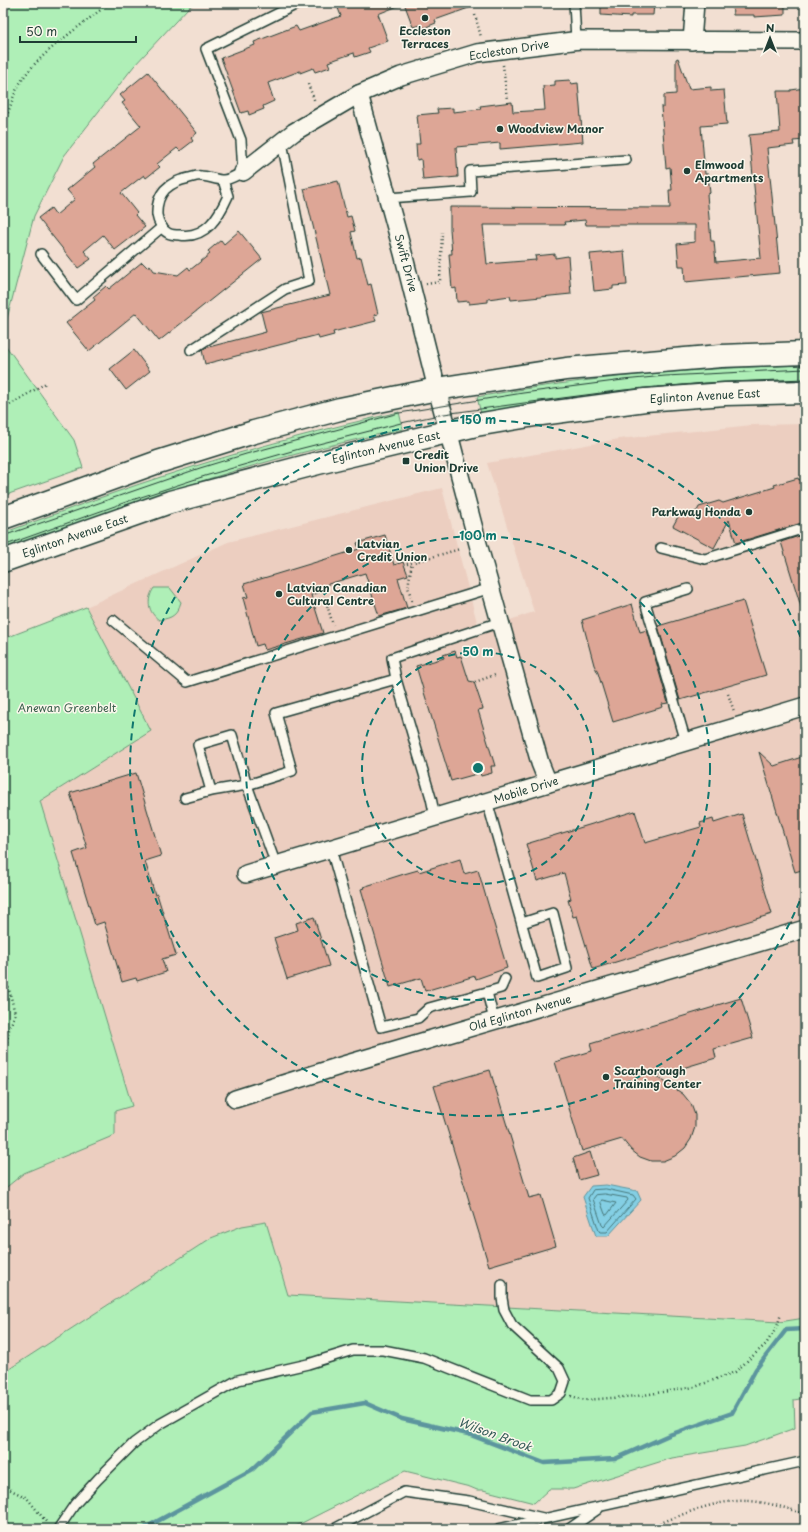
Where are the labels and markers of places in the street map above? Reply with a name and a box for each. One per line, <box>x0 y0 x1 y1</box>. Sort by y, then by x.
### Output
marker: Eccleston Terraces <box>420 13 430 23</box>
place label: Eccleston Terraces <box>399 22 451 52</box>
place label: Woodview Manor <box>508 120 604 137</box>
marker: Woodview Manor <box>495 124 505 134</box>
place label: Elmwood Apartments <box>695 156 764 186</box>
marker: Elmwood Apartments <box>682 166 692 176</box>
place label: Credit Union Drive <box>414 446 479 476</box>
marker: Credit Union Drive <box>401 456 411 466</box>
place label: Parkway Honda <box>652 503 742 520</box>
marker: Parkway Honda <box>744 507 754 517</box>
place label: Latvian Credit Union <box>357 535 427 565</box>
marker: Latvian Credit Union <box>344 545 354 555</box>
place label: Latvian Canadian Cultural Centre <box>287 579 387 609</box>
marker: Latvian Canadian Cultural Centre <box>274 589 284 599</box>
centre of rings <box>471 761 485 775</box>
place label: Scarborough Training Center <box>614 1062 702 1092</box>
marker: Scarborough Training Center <box>601 1072 611 1082</box>

